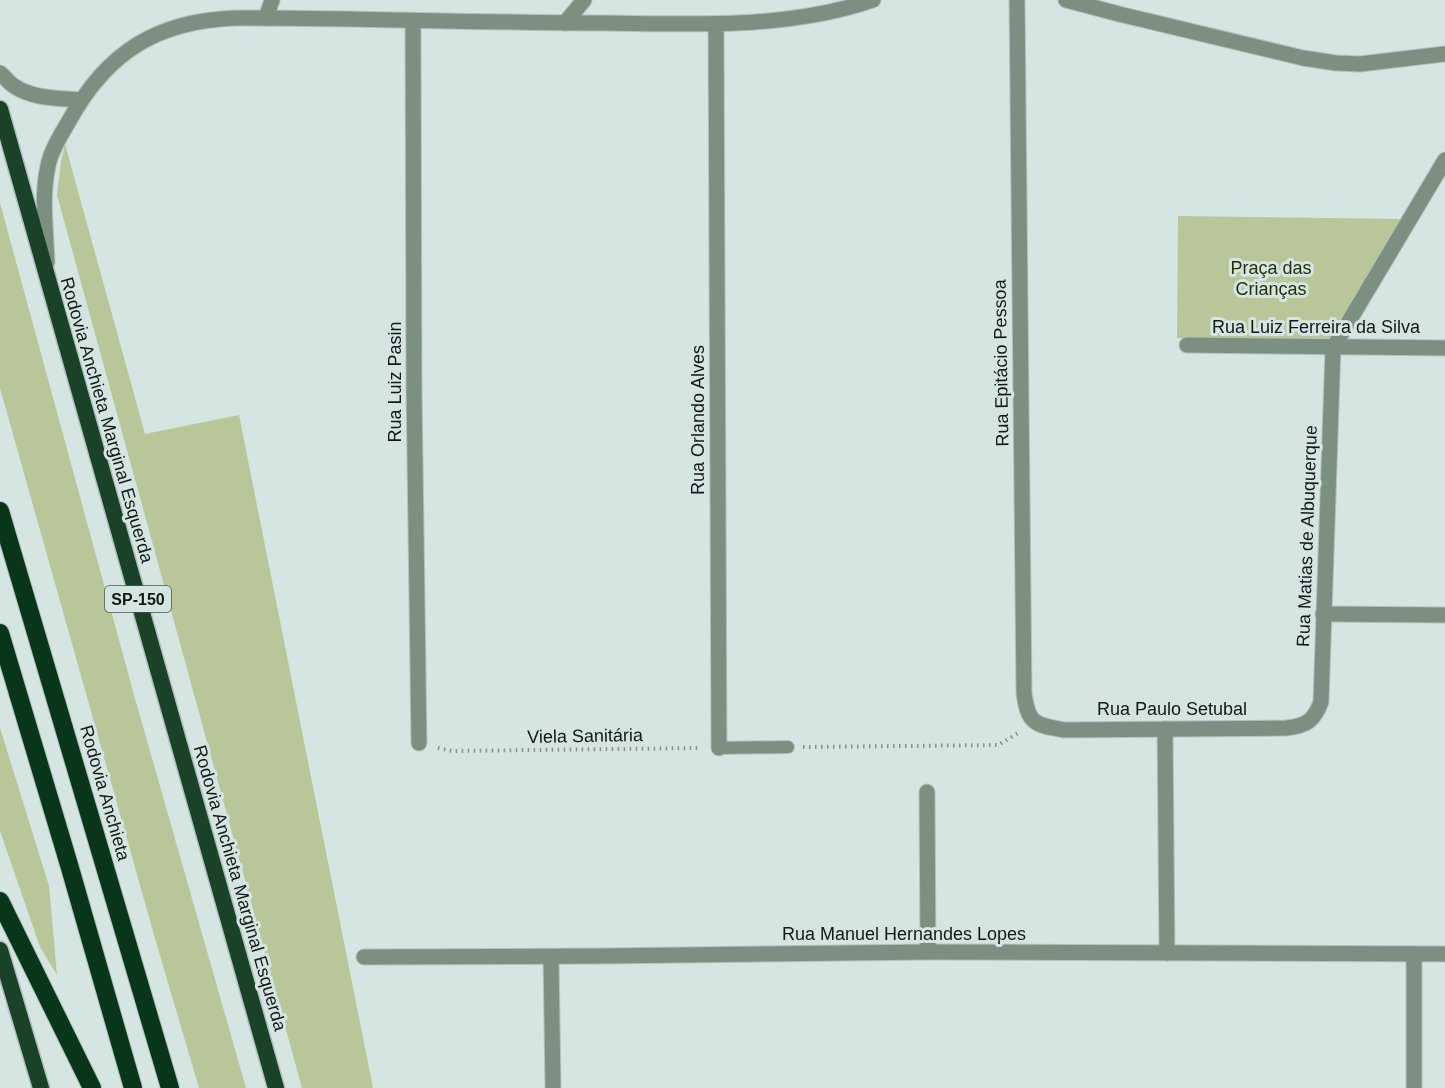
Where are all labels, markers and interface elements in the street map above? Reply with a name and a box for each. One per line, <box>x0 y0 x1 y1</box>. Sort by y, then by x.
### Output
park label: Praça das Crianças <box>1230 258 1312 299</box>
street label: Rodovia Anchieta Marginal Esquerda <box>57 275 158 566</box>
street label: Rua Epitácio Pessoa <box>990 278 1012 447</box>
street label: Rua Luiz Ferreira da Silva <box>1212 317 1421 337</box>
street label: Rua Luiz Pasin <box>385 321 405 443</box>
street label: Rua Orlando Alves <box>688 345 708 495</box>
street label: Rua Matias de Albuquerque <box>1293 425 1321 647</box>
road number: SP-150 <box>105 586 171 612</box>
street label: Rua Paulo Setubal <box>1097 699 1247 719</box>
street label: Rodovia Anchieta <box>76 723 134 864</box>
street label: Viela Sanitária <box>527 725 644 747</box>
street label: Rodovia Anchieta Marginal Esquerda <box>190 743 291 1034</box>
street label: Rua Manuel Hernandes Lopes <box>782 924 1026 944</box>

